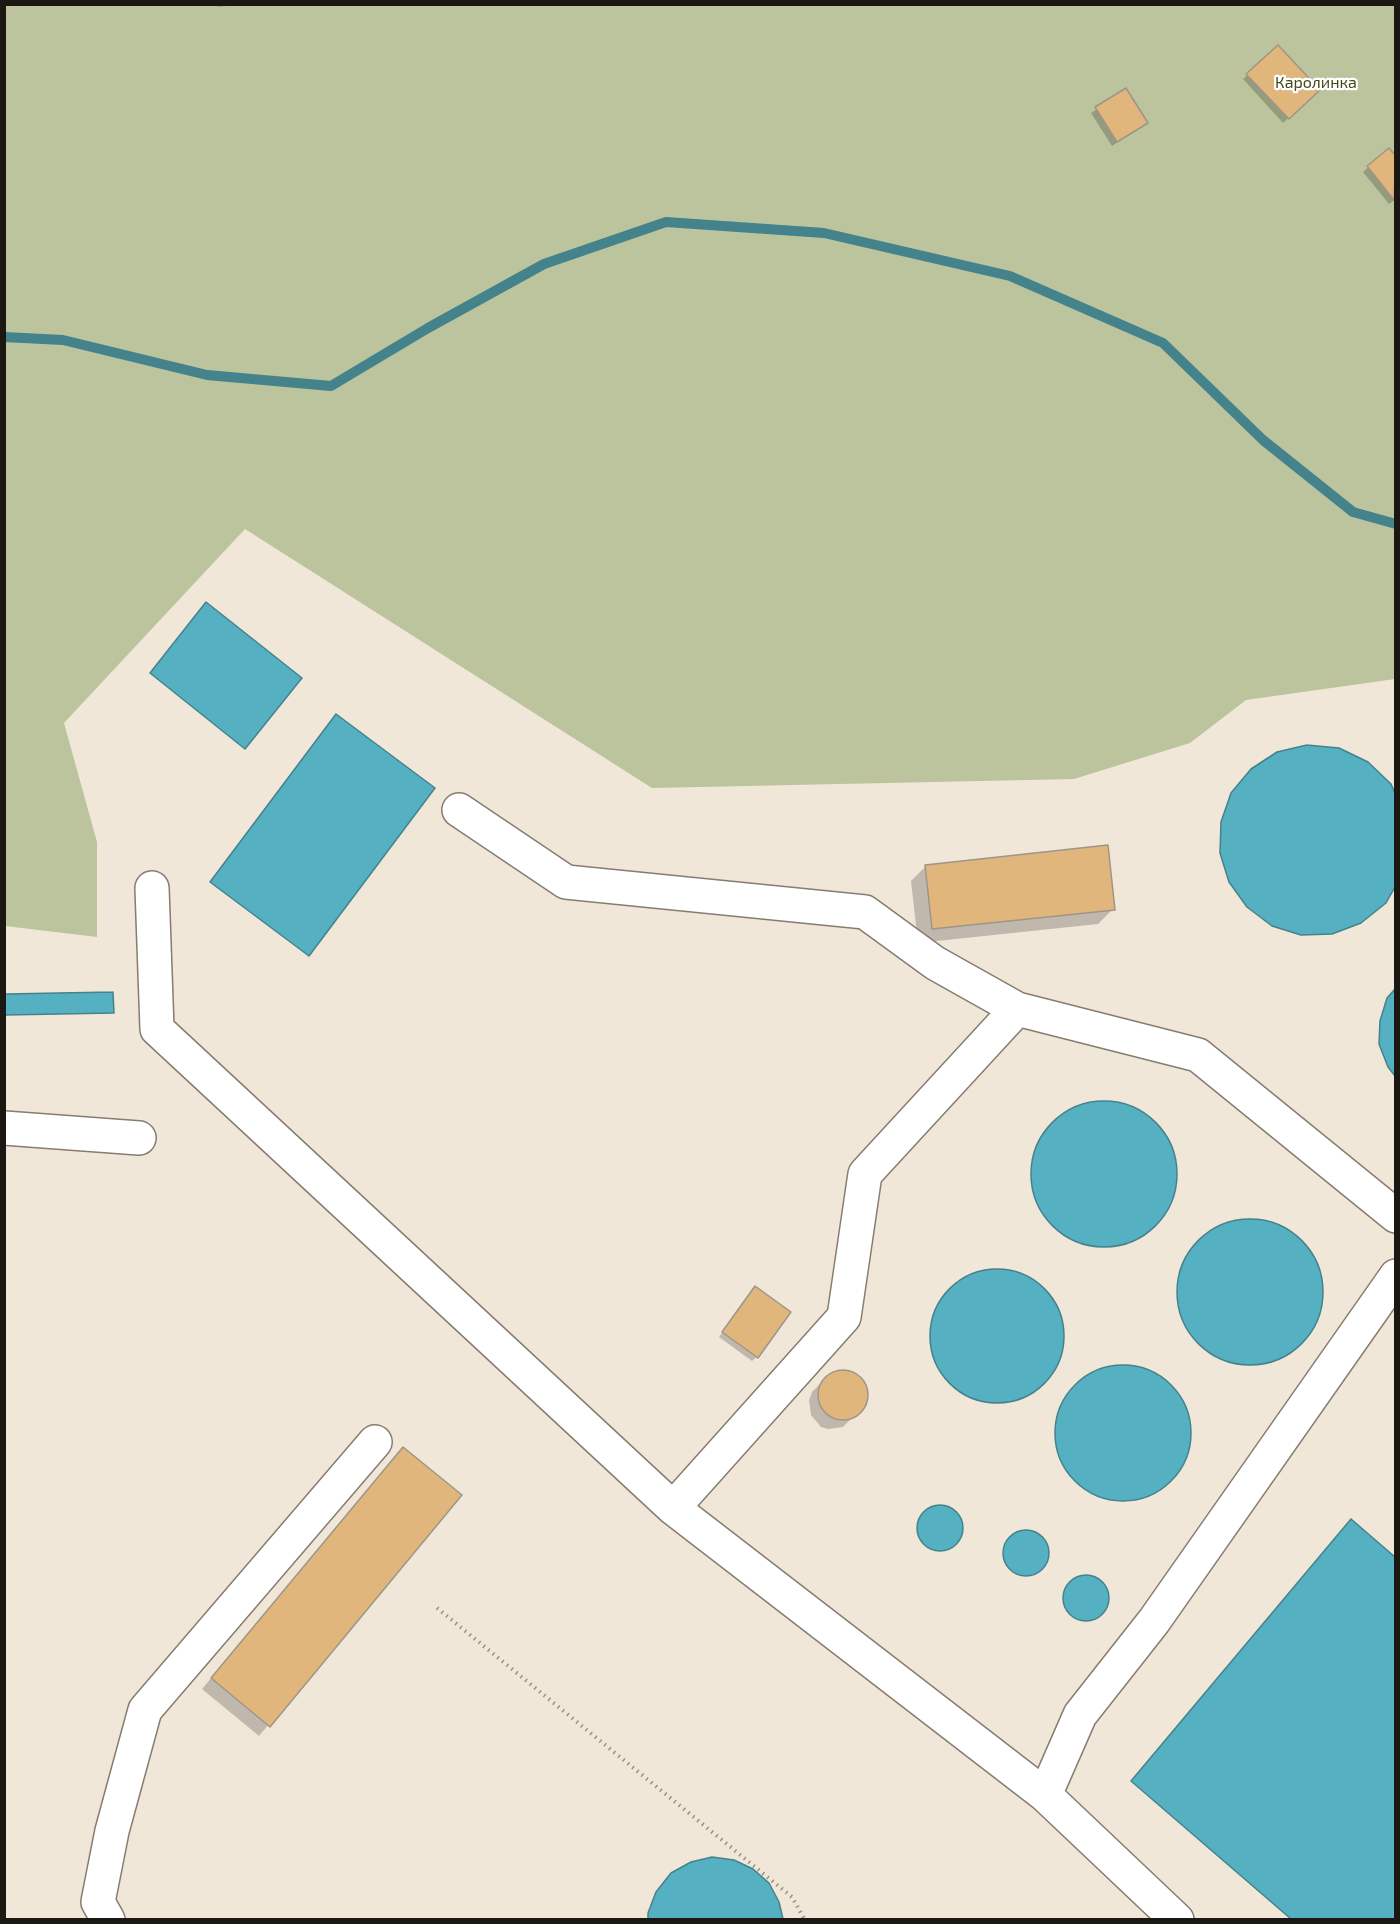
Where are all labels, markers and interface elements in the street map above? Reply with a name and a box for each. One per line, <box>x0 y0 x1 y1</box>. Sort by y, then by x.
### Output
park label: Каролинка <box>1275 73 1357 93</box>

